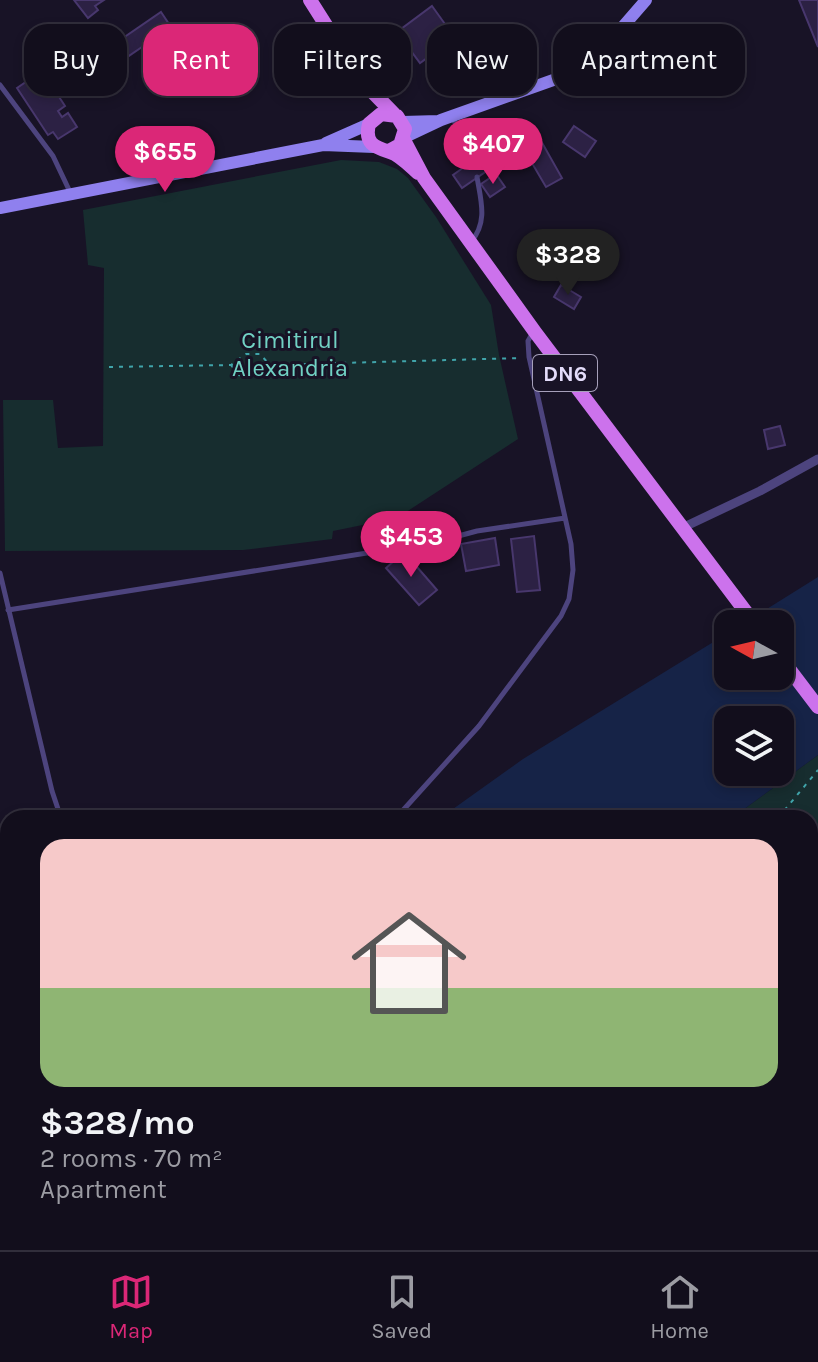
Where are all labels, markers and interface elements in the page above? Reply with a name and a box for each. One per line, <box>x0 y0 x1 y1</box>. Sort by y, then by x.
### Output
chip: Buy <box>24 24 127 96</box>
chip: Rent <box>143 24 258 96</box>
chip: Filters <box>274 24 411 96</box>
chip: New <box>427 24 537 96</box>
chip: Apartment <box>553 24 745 96</box>
pin: $407 <box>446 118 540 186</box>
pin: $655 <box>118 126 212 194</box>
text: $407 <box>462 128 524 159</box>
text: $655 <box>133 136 197 167</box>
pin: $328 <box>521 229 615 297</box>
text: $328 <box>535 239 601 270</box>
park label: Cimitirul Alexandria <box>232 326 348 382</box>
road number: DN6 <box>533 355 597 391</box>
pin: $453 <box>364 511 458 579</box>
text: $453 <box>379 521 443 552</box>
north arrow <box>714 610 794 690</box>
map controls <box>714 610 794 786</box>
button: layers <box>714 706 794 786</box>
icon: home <box>337 891 481 1035</box>
text: $328/mo <box>40 1103 195 1143</box>
text: 2 rooms · 70 m² <box>40 1143 223 1174</box>
text: Apartment <box>40 1174 167 1205</box>
tab: Map <box>109 1270 153 1344</box>
tab: Saved <box>371 1270 432 1344</box>
tab: Home <box>650 1270 709 1344</box>

